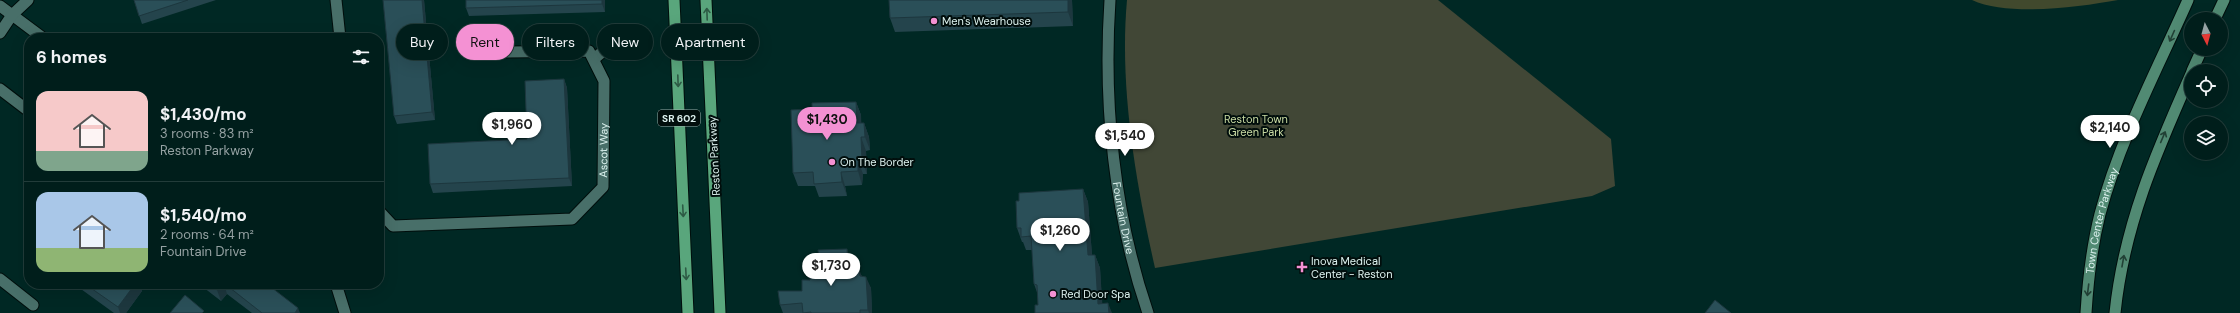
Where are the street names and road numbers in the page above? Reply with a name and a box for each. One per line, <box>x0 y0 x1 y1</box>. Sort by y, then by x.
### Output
road number: SR 602 <box>658 110 700 126</box>
street label: Reston Parkway <box>705 116 723 196</box>
street label: Ascot Way <box>596 123 611 178</box>
street label: Town Center Parkway <box>2082 166 2121 274</box>
street label: Fountain Drive <box>1110 181 1137 255</box>

